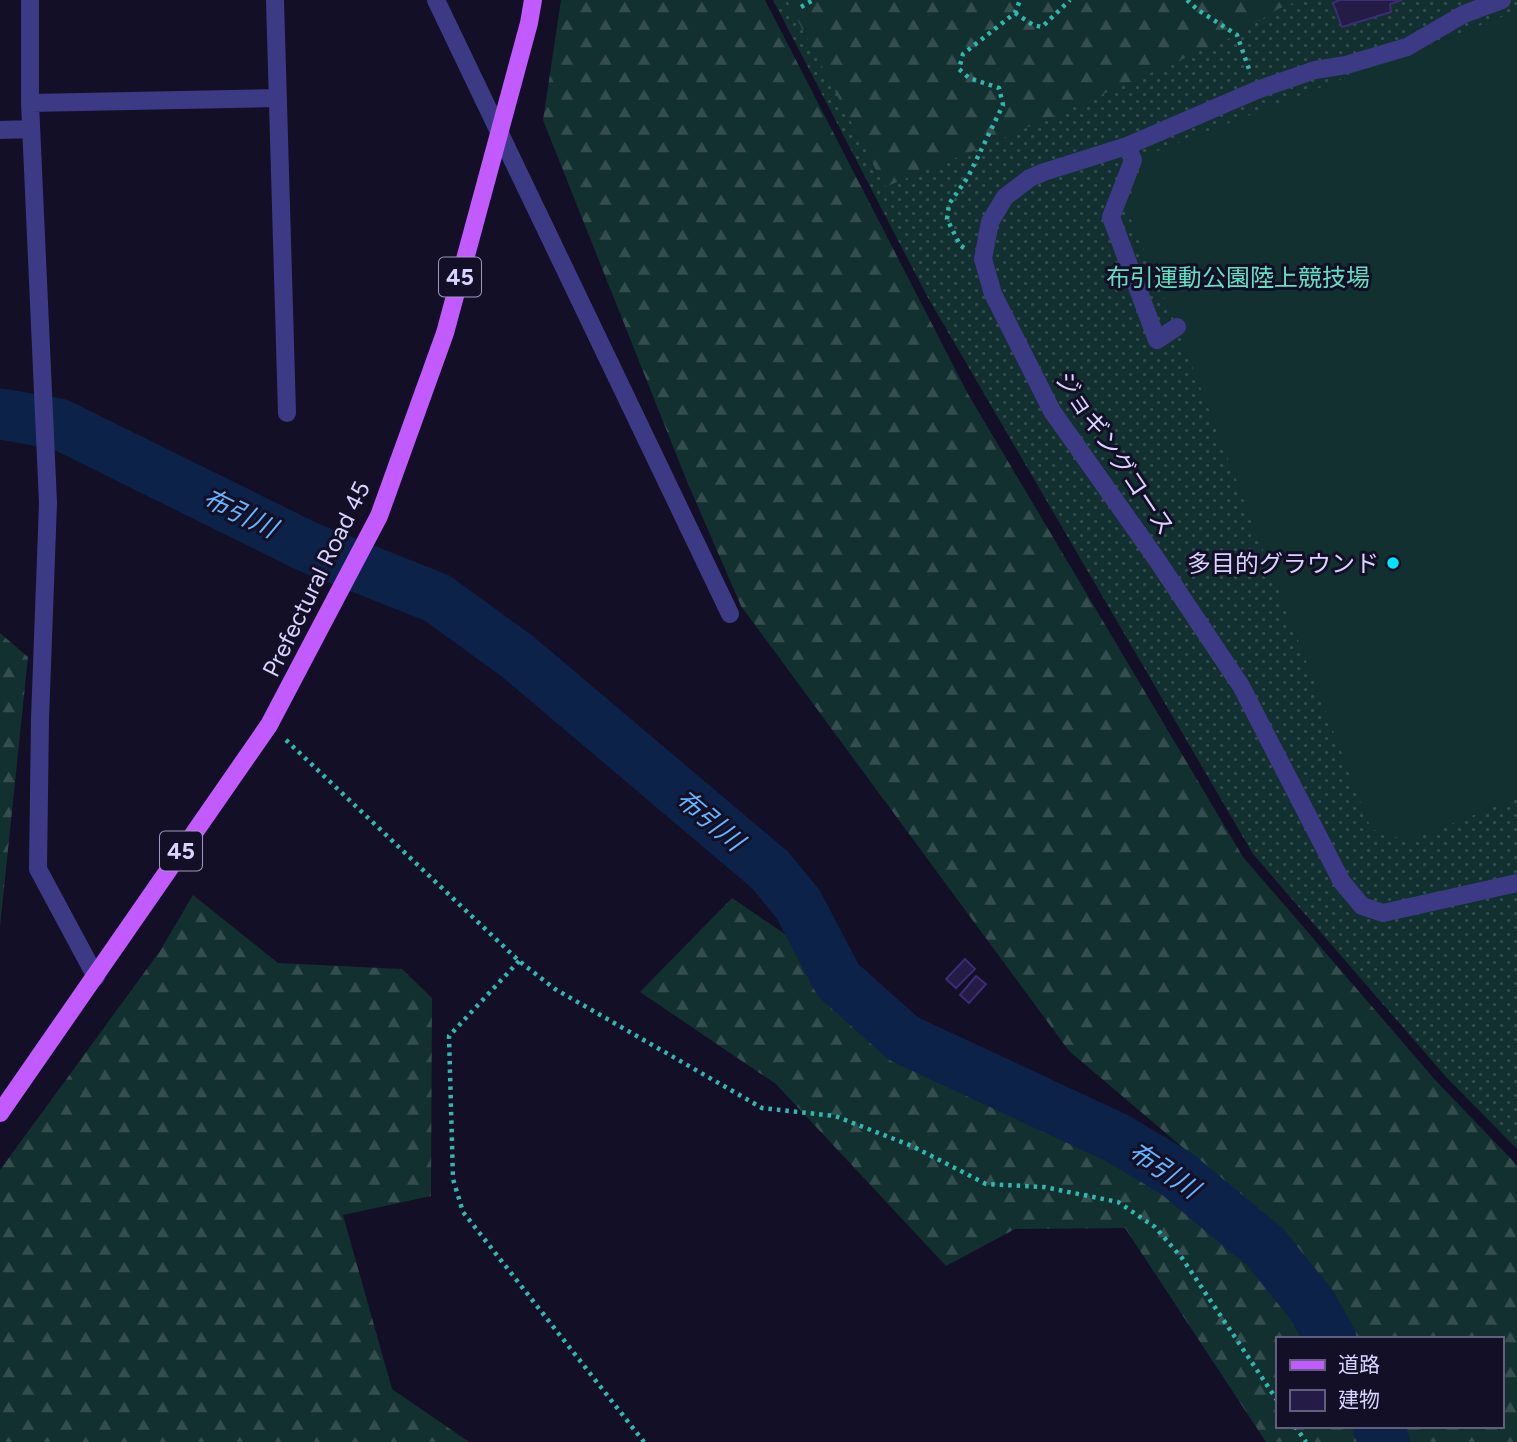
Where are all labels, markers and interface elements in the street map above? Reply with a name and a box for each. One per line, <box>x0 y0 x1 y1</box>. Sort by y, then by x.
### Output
road number: 45 <box>439 258 481 296</box>
park label: 布引運動公園陸上競技場 <box>1106 263 1370 292</box>
street label: ジョギングコース <box>1050 366 1180 540</box>
street label: Prefectural Road 45 <box>256 477 376 681</box>
water label: 布引川 <box>198 482 285 546</box>
place label: 多目的グラウンド <box>1187 549 1379 578</box>
marker: 多目的グラウンド <box>1385 555 1401 571</box>
water label: 布引川 <box>670 783 752 859</box>
road number: 45 <box>160 832 202 870</box>
water label: 布引川 <box>1123 1135 1208 1207</box>
legend <box>1276 1337 1503 1428</box>
text: 道路 <box>1338 1352 1380 1377</box>
text: 建物 <box>1338 1387 1380 1412</box>

